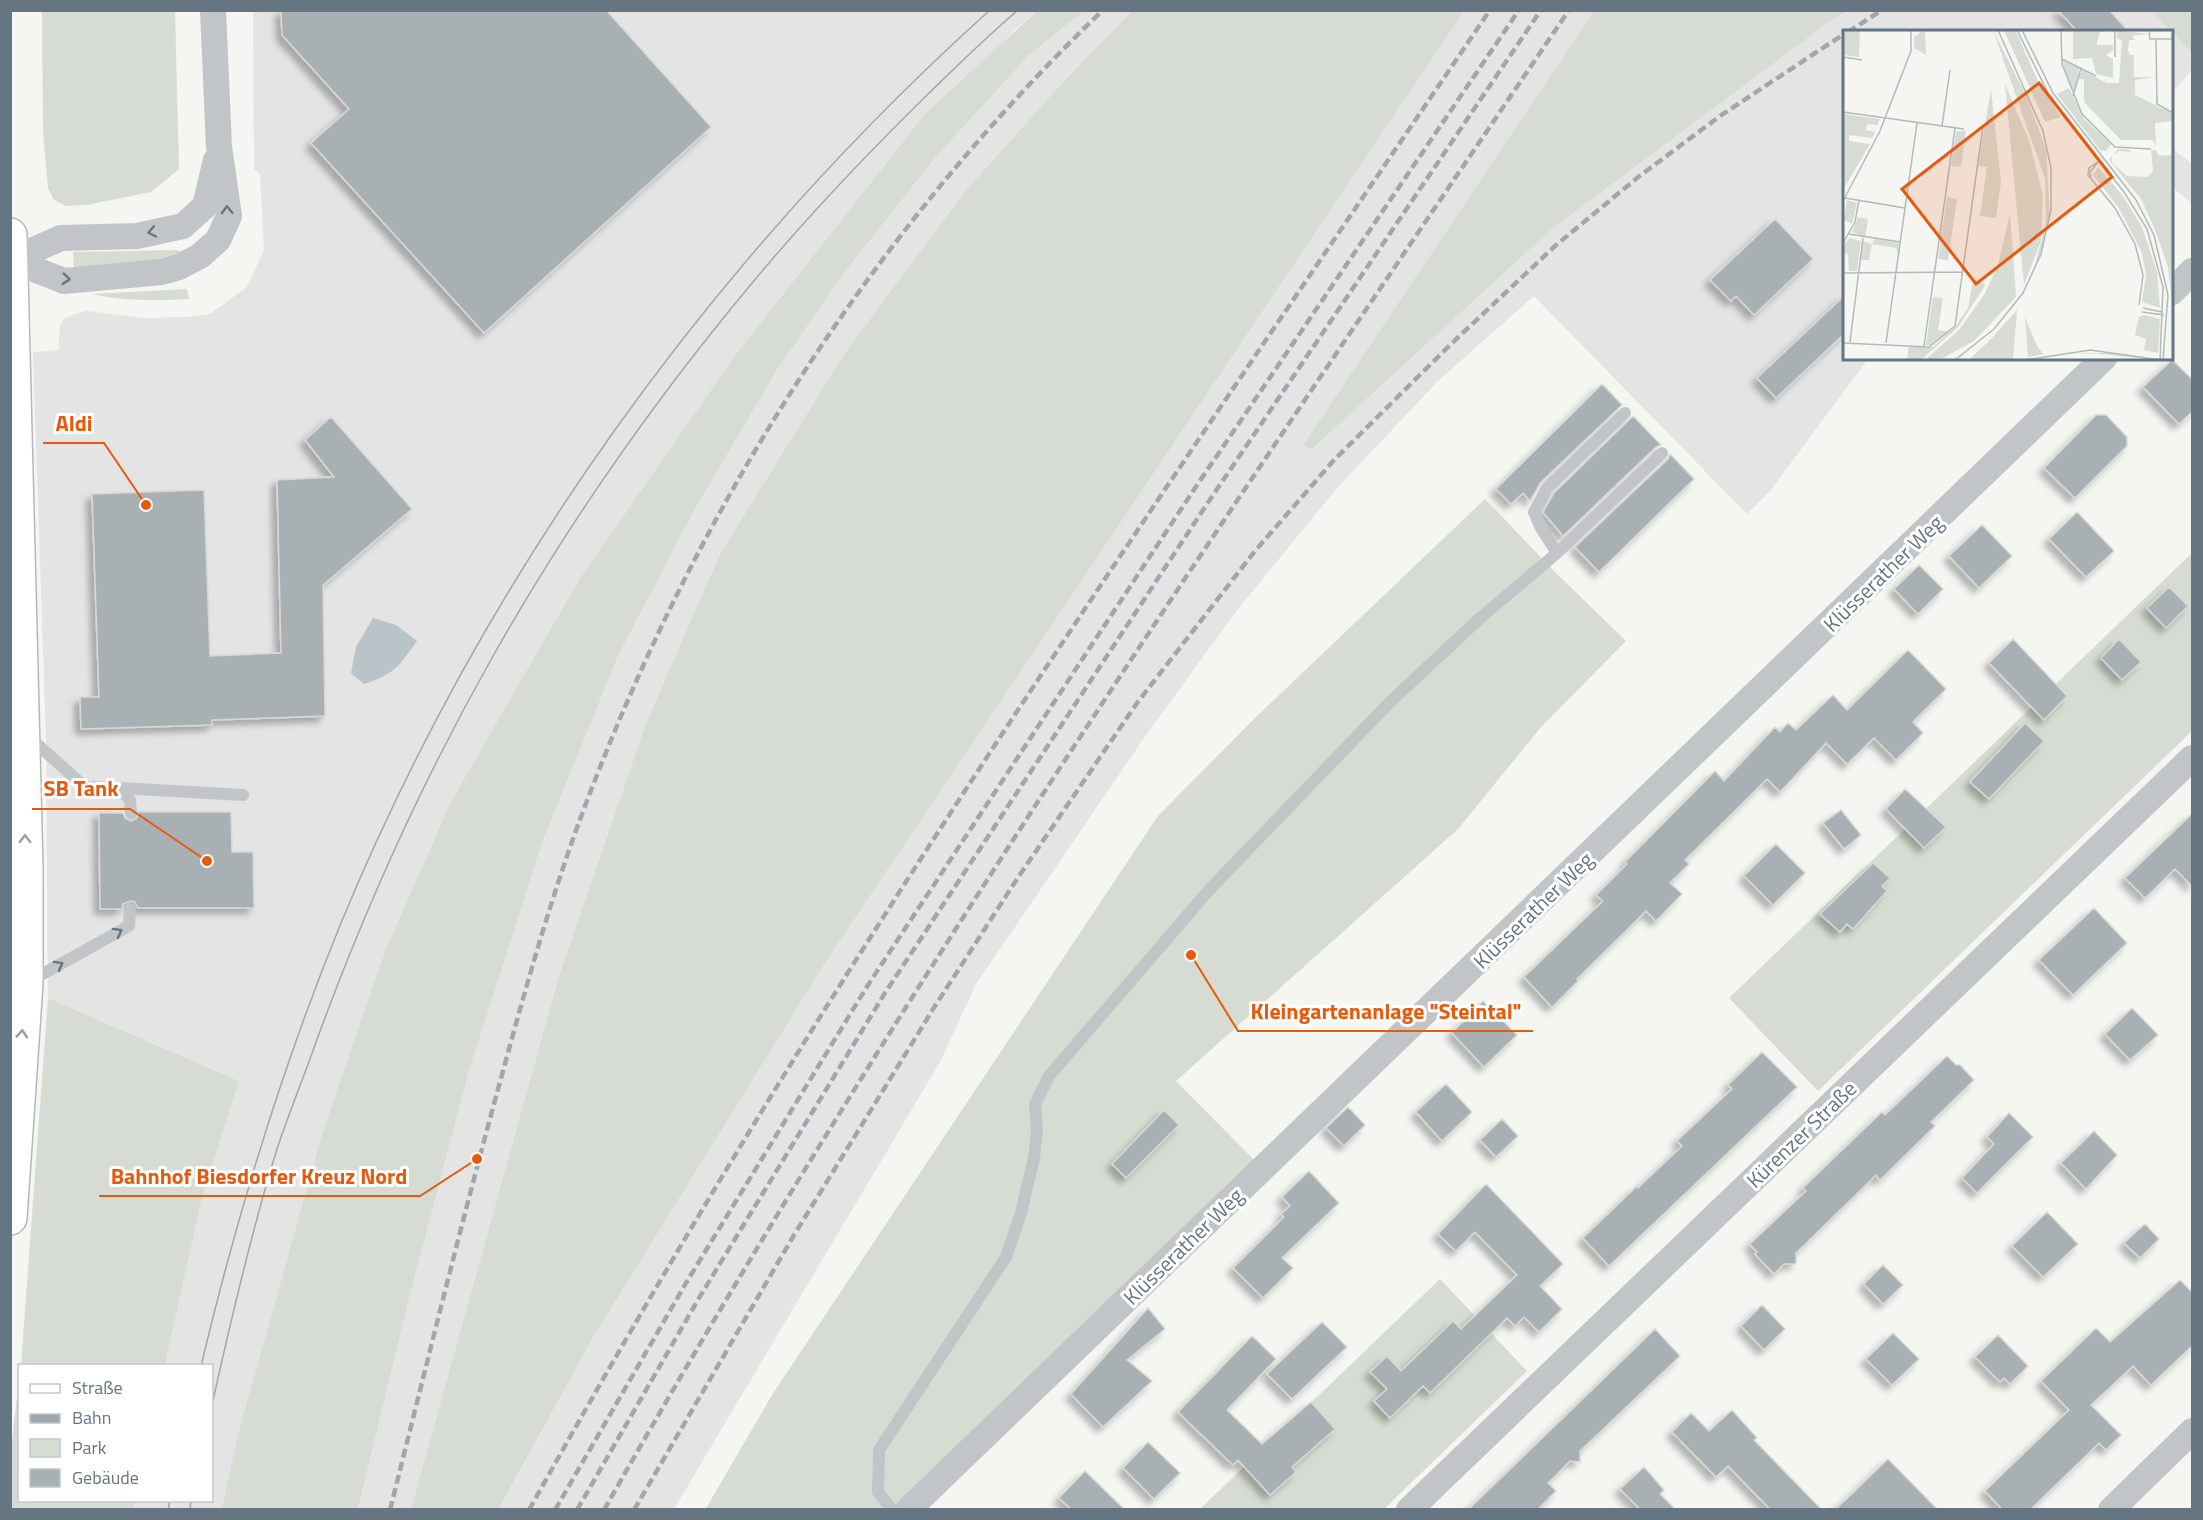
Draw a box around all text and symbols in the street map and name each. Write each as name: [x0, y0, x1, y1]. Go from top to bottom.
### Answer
inset map: [1843, 30, 2173, 360]
one-way arrow: [221, 205, 233, 214]
one-way arrow: [148, 225, 158, 238]
one-way arrow: [61, 272, 71, 285]
callout: Aldi: [43, 403, 104, 443]
text: Aldi: [56, 406, 92, 440]
street label: Klüsserather Weg: [1816, 507, 1951, 639]
callout: SB Tank: [32, 769, 130, 809]
text: SB Tank: [44, 771, 119, 805]
one-way arrow: [19, 834, 31, 843]
street label: Klüsserather Weg: [1466, 844, 1601, 976]
one-way arrow: [112, 927, 122, 939]
one-way arrow: [53, 960, 63, 972]
callout: Kleingartenanlage "Steintal": [1238, 991, 1533, 1031]
text: Kleingartenanlage "Steintal": [1250, 994, 1522, 1028]
one-way arrow: [16, 1029, 29, 1038]
street label: Kürenzer Straße: [1739, 1073, 1863, 1195]
callout: Bahnhof Biesdorfer Kreuz Nord: [99, 1156, 420, 1196]
text: Bahnhof Biesdorfer Kreuz Nord: [111, 1159, 407, 1193]
street label: Klüsserather Weg: [1116, 1180, 1251, 1312]
legend: [18, 1364, 213, 1502]
text: Straße: [72, 1374, 123, 1401]
text: Bahn: [72, 1404, 111, 1431]
text: Park: [72, 1434, 107, 1461]
text: Gebäude: [72, 1464, 139, 1491]

